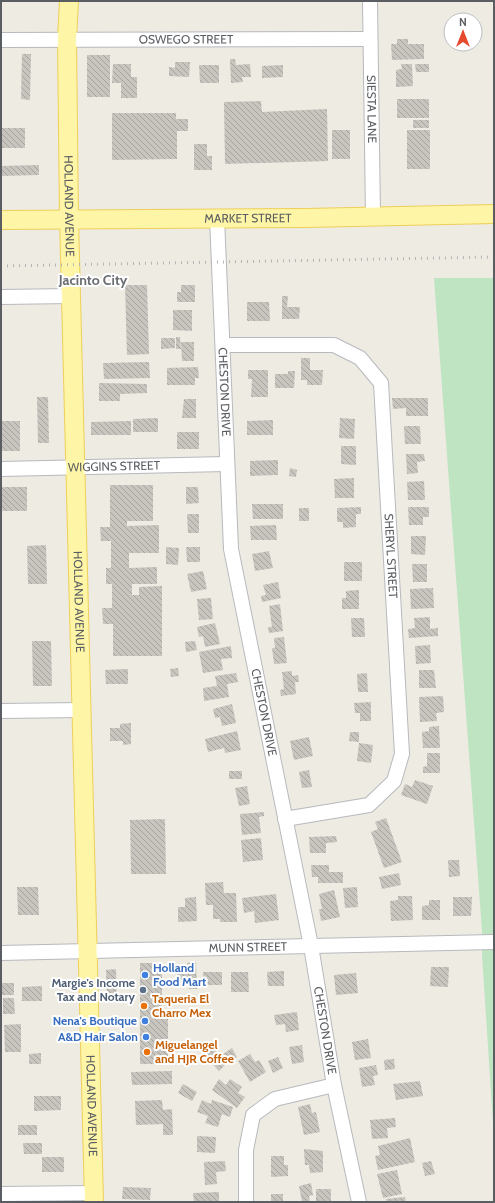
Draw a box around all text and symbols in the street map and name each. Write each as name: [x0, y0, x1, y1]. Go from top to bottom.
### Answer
north arrow: [443, 12, 483, 52]
text: N: [459, 15, 467, 29]
street label: OSWEGO STREET: [139, 31, 234, 47]
street label: SIESTA LANE: [364, 75, 380, 143]
street label: HOLLAND AVENUE: [61, 155, 78, 257]
street label: MARKET STREET: [204, 210, 292, 226]
district label: Jacinto City: [58, 271, 128, 289]
street label: CHESTON DRIVE: [215, 347, 234, 437]
street label: WIGGINS STREET: [68, 457, 161, 475]
street label: SHERYL STREET: [381, 513, 401, 600]
street label: HOLLAND AVENUE: [70, 551, 88, 653]
street label: CHESTON DRIVE: [248, 667, 281, 758]
street label: MUNN STREET: [209, 939, 288, 955]
place label: Holland Food Mart: [153, 960, 206, 989]
marker: Holland Food Mart: [140, 970, 150, 980]
place label: Margie's Income Tax and Notary: [51, 975, 136, 1004]
marker: Margie's Income Tax and Notary: [138, 985, 148, 995]
street label: CHESTON DRIVE: [311, 985, 340, 1076]
place label: Taqueria El Charro Mex: [152, 991, 211, 1020]
marker: Taqueria El Charro Mex: [139, 1001, 149, 1011]
place label: Nena's Boutique: [53, 1013, 137, 1028]
marker: Nena's Boutique: [140, 1016, 150, 1026]
place label: A&D Hair Salon: [58, 1029, 138, 1044]
marker: A&D Hair Salon: [141, 1032, 151, 1042]
place label: Miguelangel and HJR Coffee: [155, 1037, 234, 1066]
marker: Miguelangel and HJR Coffee: [142, 1047, 152, 1057]
street label: HOLLAND AVENUE: [83, 1055, 101, 1157]

